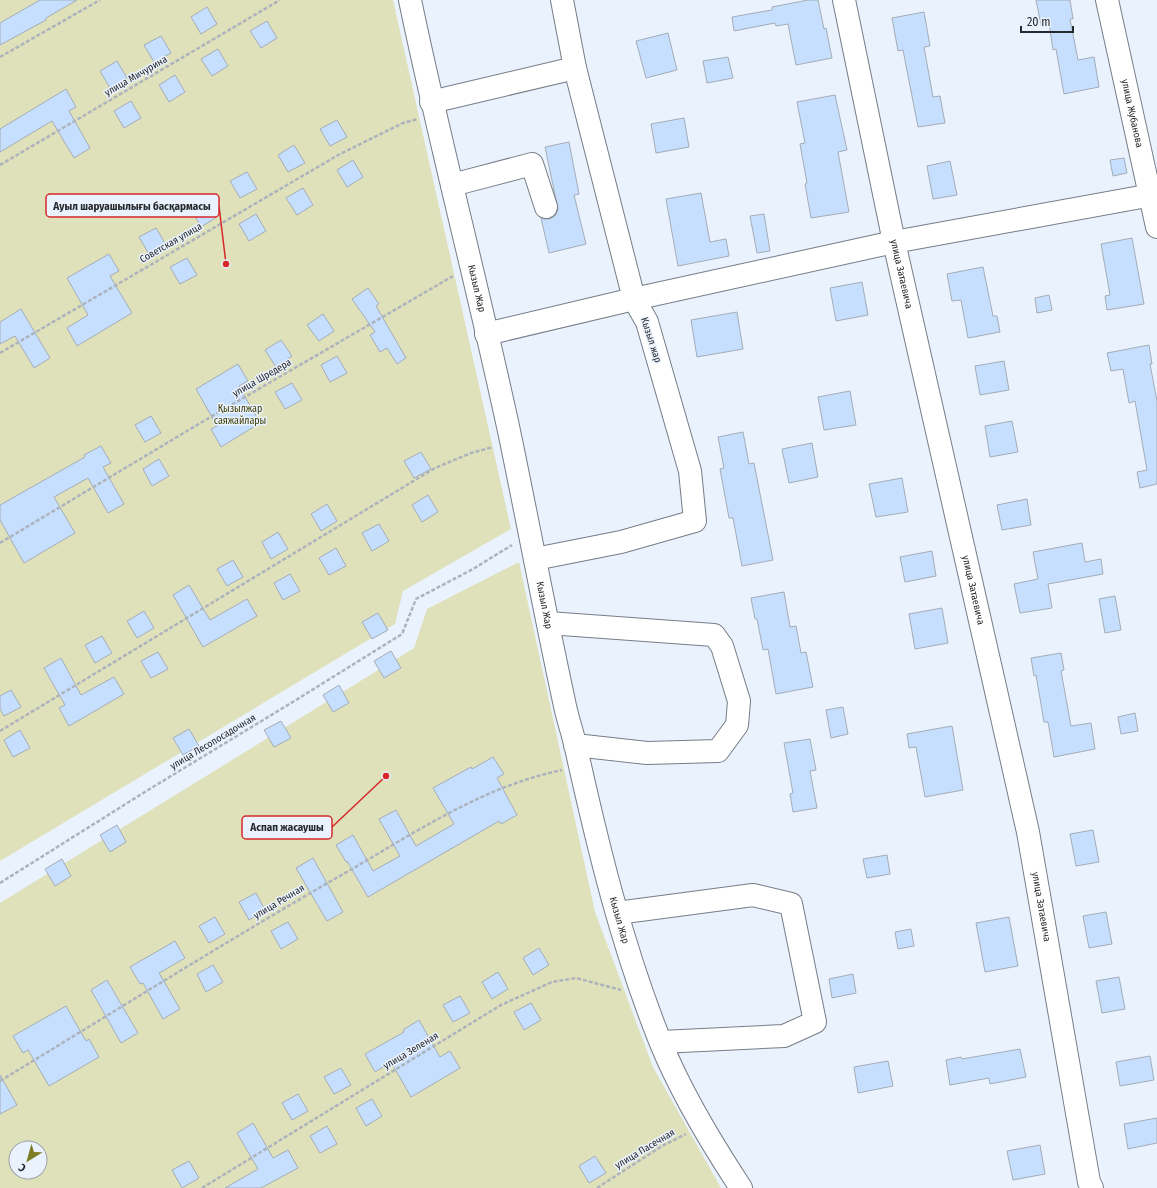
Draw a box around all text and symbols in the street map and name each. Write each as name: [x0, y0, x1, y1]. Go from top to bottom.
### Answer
scale bar: [1021, 8, 1073, 34]
text: 20 m: [1027, 15, 1051, 29]
street label: улица Мичурина: [103, 53, 169, 99]
street label: улица Жубанова: [1119, 78, 1145, 149]
callout: Ауыл шаруашылығы басқармасы: [46, 194, 219, 217]
text: Ауыл шаруашылығы басқармасы: [52, 200, 211, 213]
street label: Советская улица: [138, 220, 204, 266]
street label: улица Затаевича: [888, 238, 915, 310]
street label: Кызыл Жар: [465, 264, 488, 313]
street label: Кызыл жар: [638, 316, 664, 364]
street label: улица Шредера: [230, 356, 294, 400]
park label: Қызылжар саяжайлары: [214, 403, 266, 427]
street label: улица Затаевича: [959, 554, 987, 626]
street label: Кызыл Жар: [533, 580, 555, 630]
street label: улица Лесопосадочная: [168, 712, 258, 772]
callout: Аспап жасаушы: [242, 816, 332, 839]
text: Аспап жасаушы: [249, 821, 324, 834]
street label: улица Затаевича: [1029, 871, 1053, 943]
street label: улица Речная: [251, 882, 307, 922]
street label: Кызыл Жар: [607, 896, 632, 945]
street label: улица Зеленая: [381, 1030, 441, 1072]
street label: улица Пасечная: [613, 1126, 677, 1172]
north arrow: [8, 1140, 48, 1180]
text: С: [16, 1161, 28, 1175]

